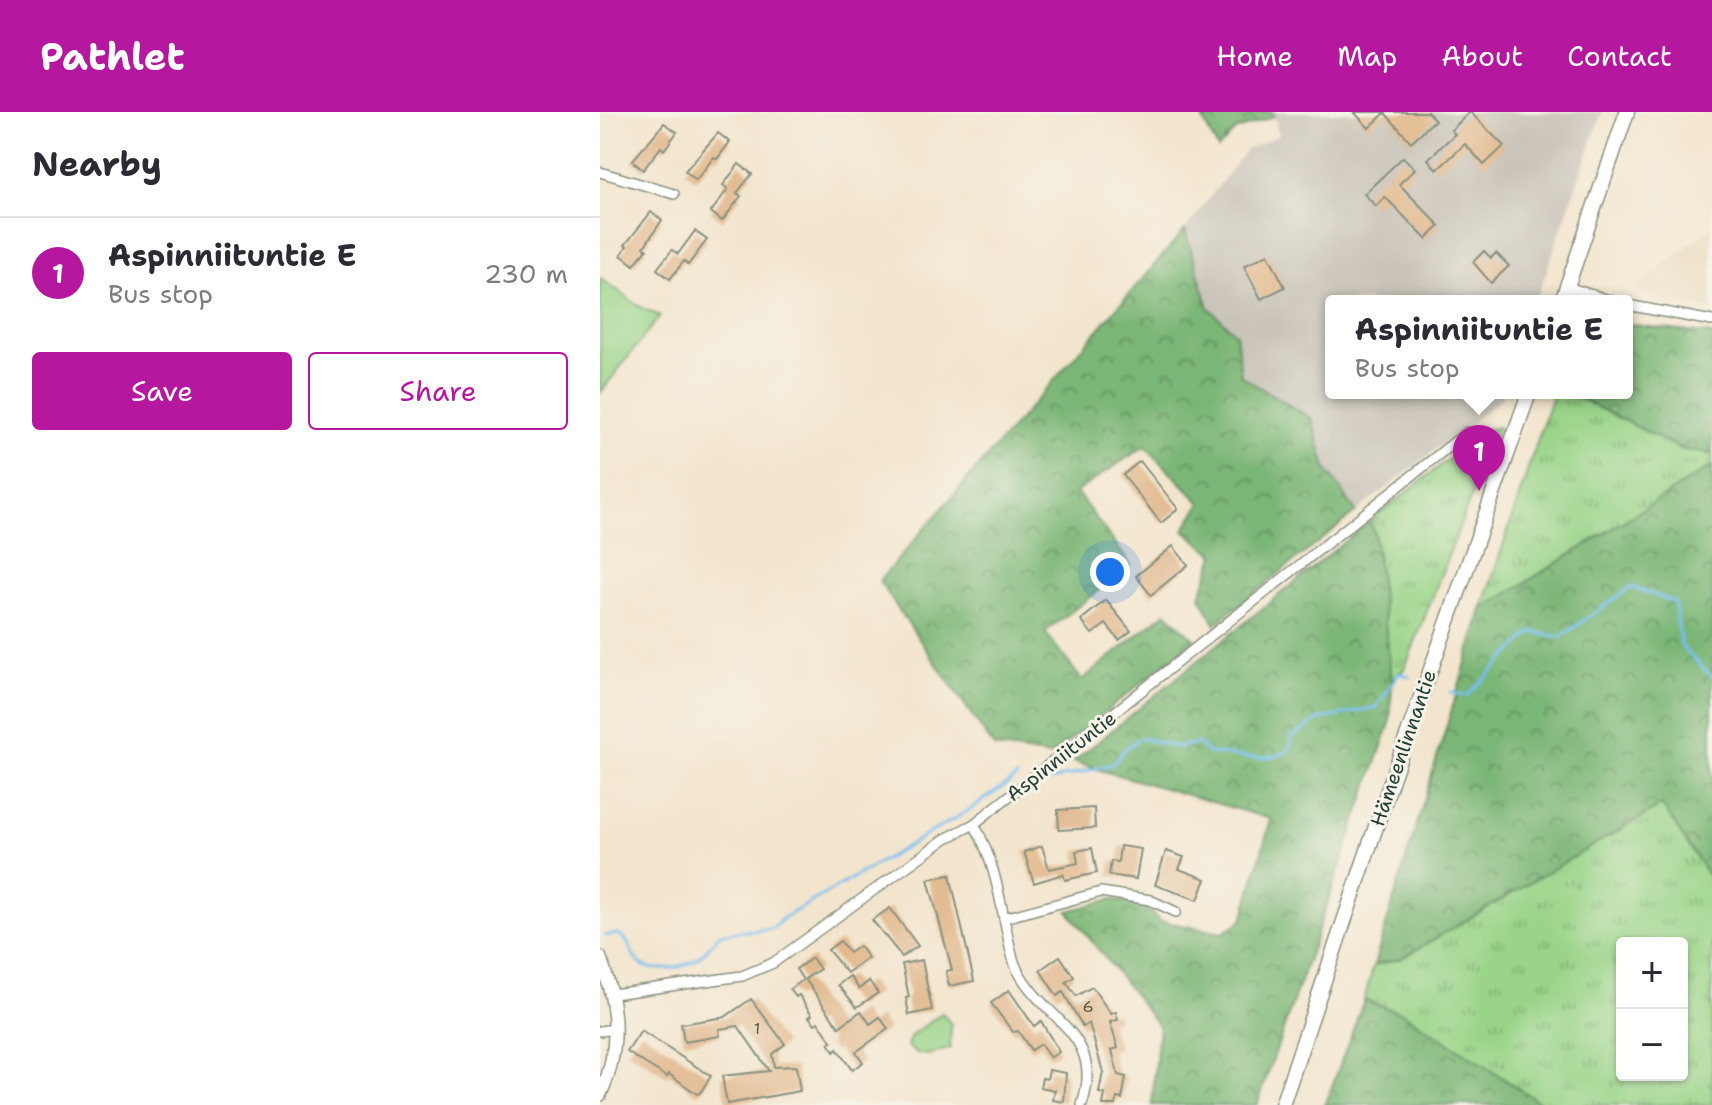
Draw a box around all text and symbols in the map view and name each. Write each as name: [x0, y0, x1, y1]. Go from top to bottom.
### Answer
text: Pathlet: [40, 31, 185, 82]
text: Home: [1216, 37, 1293, 75]
text: Map: [1337, 37, 1397, 75]
text: About: [1441, 37, 1523, 75]
text: Contact: [1567, 37, 1672, 75]
text: Nearby: [32, 141, 162, 187]
text: Aspinniituntie E: [108, 235, 356, 276]
text: 1: [52, 256, 64, 291]
text: 230 m: [484, 256, 568, 291]
text: Bus stop: [108, 276, 213, 311]
popup: [1325, 295, 1633, 399]
text: Aspinniituntie E: [1355, 309, 1603, 350]
text: Bus stop: [1355, 350, 1460, 385]
button: Save: [32, 352, 292, 430]
button: Share: [308, 352, 568, 430]
pin: 1: [1453, 425, 1505, 491]
your location: [1090, 552, 1130, 592]
street label: Hämeenlinnantie: [1364, 666, 1442, 830]
street label: Aspinniituntie: [1001, 705, 1121, 807]
map controls: [1616, 937, 1688, 1081]
button: +: [1616, 937, 1688, 1009]
house number: 6: [1082, 996, 1094, 1017]
button: −: [1616, 1009, 1688, 1081]
house number: 1: [754, 1018, 760, 1039]

